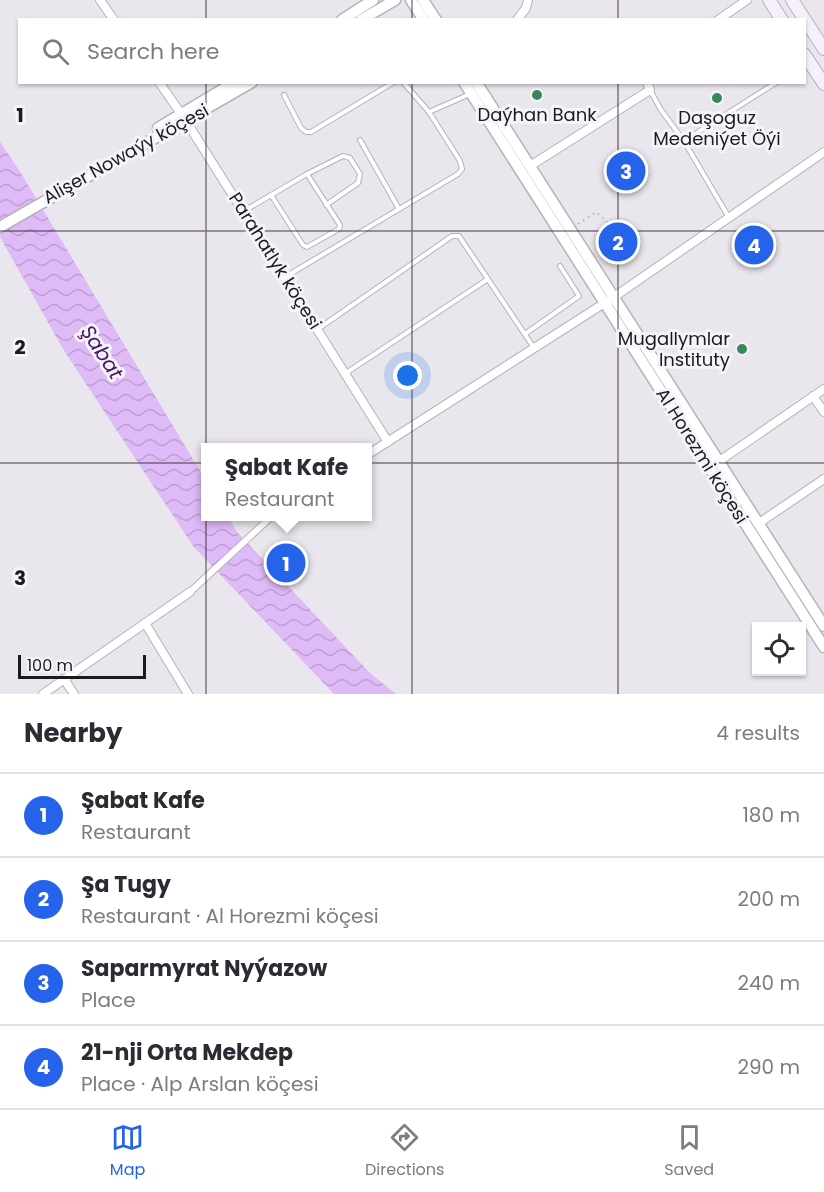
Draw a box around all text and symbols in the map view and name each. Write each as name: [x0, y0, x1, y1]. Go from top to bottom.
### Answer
search box: [18, 18, 806, 84]
icon: search: [39, 35, 72, 68]
text: Search here: [87, 36, 220, 67]
marker: Daýhan Bank: [530, 88, 544, 102]
marker: Daşoguz Medeniýet Öýi: [710, 91, 724, 105]
street label: Alişer Nowaýy köçesi: [38, 98, 213, 210]
text: 1: [16, 101, 24, 129]
place label: Daýhan Bank: [477, 102, 597, 127]
place label: Daşoguz Medeniýet Öýi: [653, 105, 781, 151]
pin: 3: [606, 148, 646, 194]
street label: Parahatlyk köçesi: [223, 188, 328, 334]
pin: 2: [598, 220, 638, 264]
pin: 4: [734, 222, 774, 268]
water label: Şabat: [74, 319, 130, 385]
place label: Mugallymlar Instituty: [618, 326, 730, 372]
text: 2: [14, 333, 26, 361]
marker: Mugallymlar Instituty: [735, 342, 749, 356]
your location: [393, 361, 422, 390]
street label: Al Horezmi köçesi: [651, 383, 754, 528]
popup: [201, 443, 372, 521]
text: Şabat Kafe: [225, 452, 348, 483]
text: Restaurant: [225, 485, 334, 513]
pin: 1: [266, 540, 306, 586]
text: 3: [14, 564, 26, 592]
map controls: [752, 622, 806, 676]
button: locate: [752, 622, 806, 676]
scale bar: [18, 652, 146, 680]
text: 100 m: [27, 654, 73, 677]
text: Nearby: [24, 715, 122, 751]
text: 4 results: [716, 719, 800, 747]
text: Şabat Kafe: [81, 785, 205, 816]
text: 1: [40, 801, 47, 829]
text: 180 m: [742, 801, 800, 829]
text: Restaurant: [81, 818, 191, 846]
text: Şa Tugy: [81, 869, 171, 900]
text: 2: [38, 885, 49, 913]
text: 200 m: [737, 885, 800, 913]
text: Restaurant · Al Horezmi köçesi: [81, 902, 379, 930]
text: Saparmyrat Nyýazow: [81, 953, 327, 984]
text: 3: [37, 969, 50, 997]
text: 240 m: [737, 969, 800, 997]
text: Place: [81, 986, 136, 1014]
text: 21-nji Orta Mekdep: [81, 1037, 293, 1068]
text: 4: [37, 1053, 50, 1081]
text: 290 m: [737, 1053, 800, 1081]
text: Place · Alp Arslan köçesi: [81, 1070, 319, 1098]
tab: Map: [110, 1121, 145, 1182]
tab: Directions: [365, 1121, 444, 1182]
tab: Saved: [664, 1121, 714, 1182]

